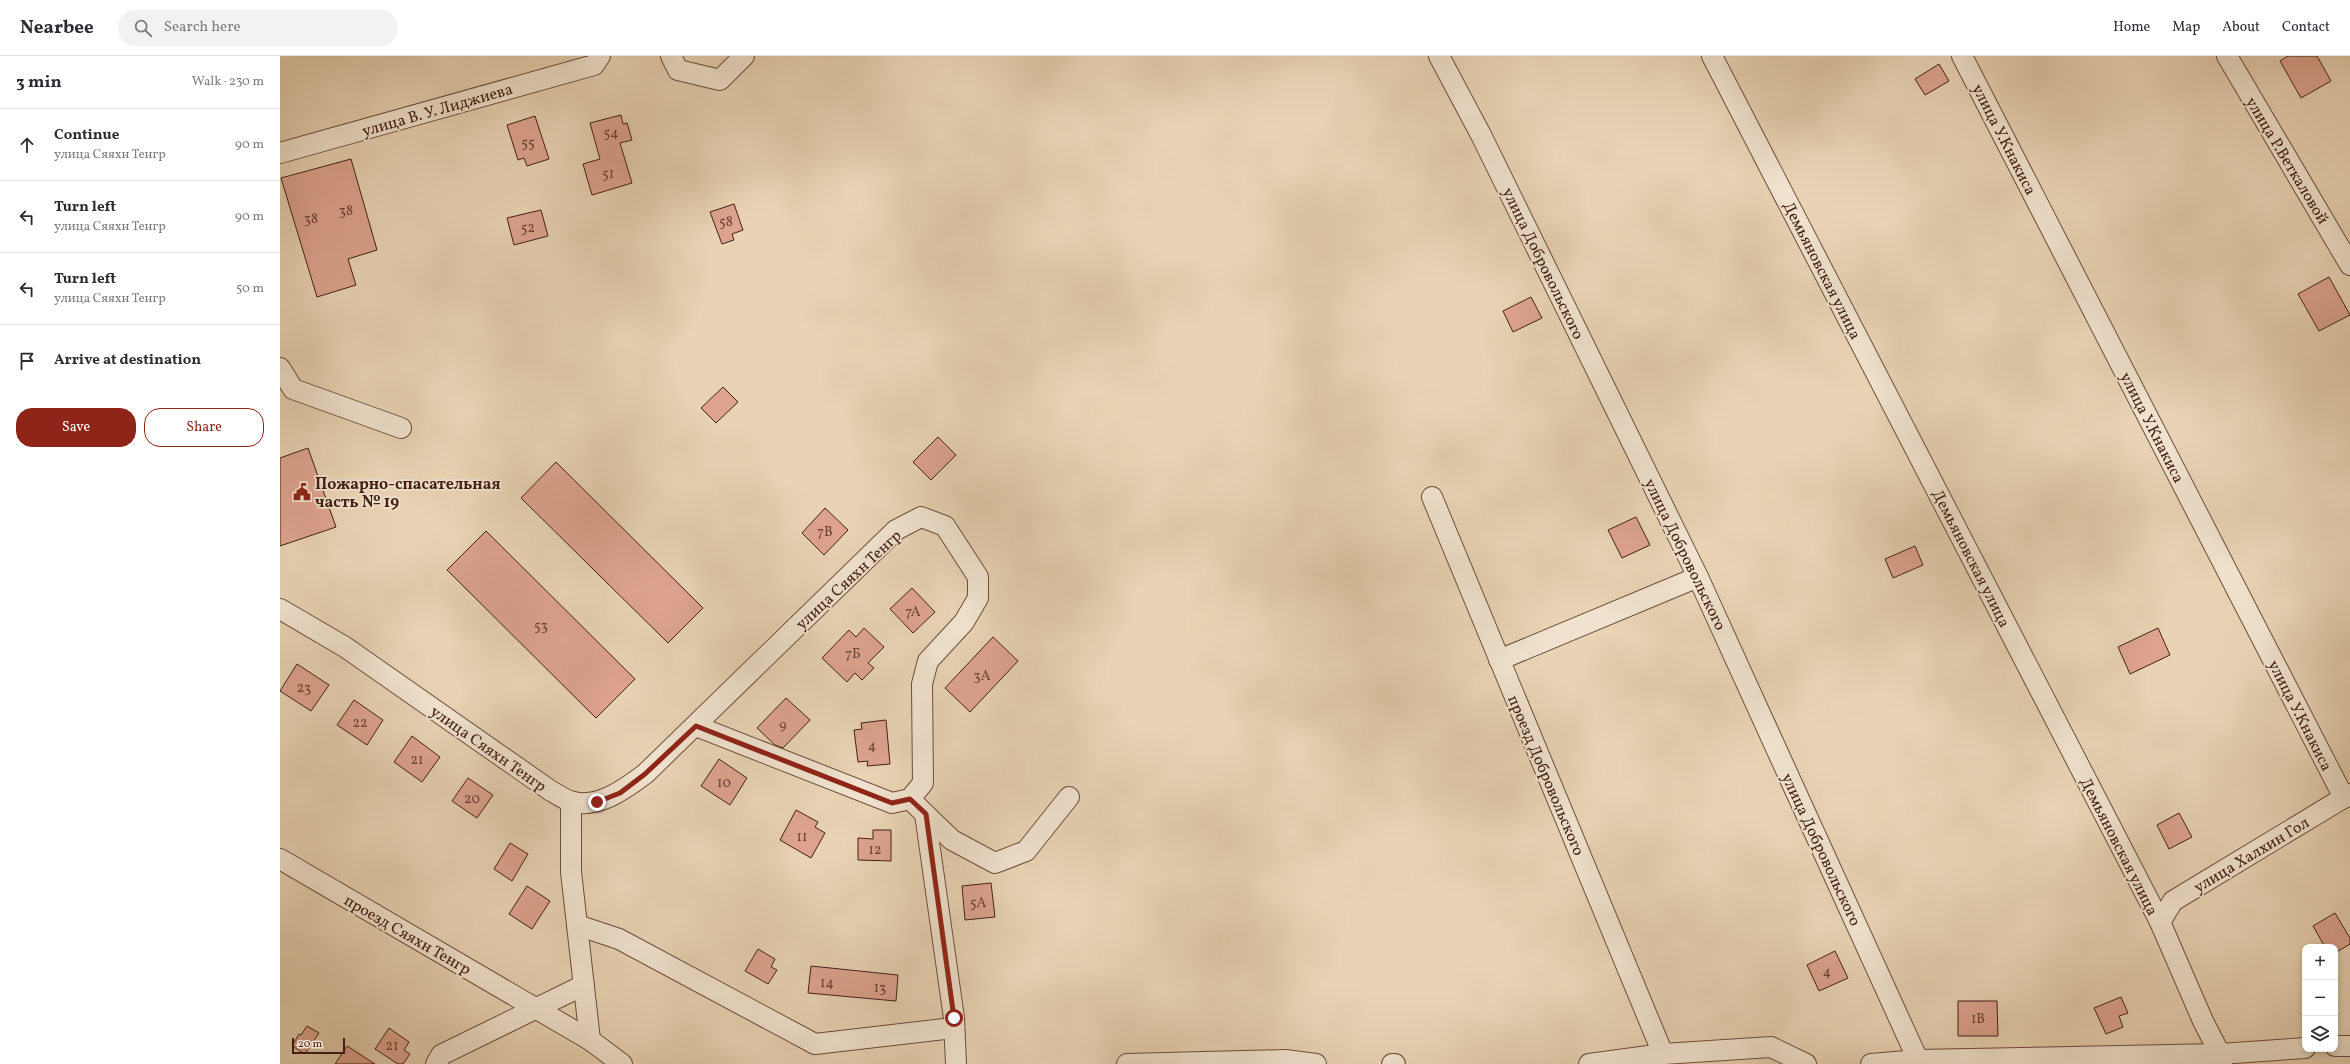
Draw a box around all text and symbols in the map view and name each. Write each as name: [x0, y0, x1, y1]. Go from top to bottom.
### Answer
search box: [118, 10, 398, 46]
text: Nearbee: [20, 15, 94, 41]
icon: search: [132, 17, 154, 39]
text: Search here: [164, 17, 241, 38]
text: Home: [2113, 18, 2150, 37]
text: Map: [2172, 18, 2200, 37]
text: About: [2222, 18, 2260, 37]
text: Contact: [2282, 18, 2330, 37]
text: 3 min: [16, 71, 62, 94]
text: Walk · 230 m: [192, 73, 264, 91]
street label: улица В. У. Лиджиева: [360, 79, 516, 143]
street label: улица У.Кнакиса: [1966, 81, 2041, 199]
street label: улица Р.Веткаловой: [2240, 93, 2333, 229]
house number: 54: [603, 124, 619, 143]
text: Continue: [54, 125, 119, 146]
icon: ahead: [16, 134, 38, 156]
house number: 55: [521, 134, 535, 153]
text: 90 m: [235, 136, 264, 154]
text: улица Сяяхн Тенгр: [54, 146, 166, 164]
house number: 51: [602, 165, 614, 184]
street label: улица Добровольского: [1496, 184, 1589, 343]
text: Turn left: [54, 197, 116, 218]
street label: Демьяновская улица: [1777, 198, 1866, 344]
house number: 38: [339, 202, 353, 221]
icon: left: [16, 206, 38, 228]
text: 90 m: [235, 208, 264, 226]
house number: 38: [304, 210, 318, 229]
house number: 58: [719, 213, 733, 232]
text: улица Сяяхн Тенгр: [54, 218, 166, 236]
house number: 52: [521, 219, 535, 238]
text: Turn left: [54, 269, 116, 290]
icon: left: [16, 278, 38, 300]
text: 50 m: [236, 280, 264, 298]
text: улица Сяяхн Тенгр: [54, 290, 166, 308]
icon: arrive: [16, 350, 38, 372]
text: Arrive at destination: [54, 350, 201, 371]
street label: улица У.Кнакиса: [2114, 369, 2189, 487]
button: Save: [16, 408, 136, 447]
button: Share: [144, 408, 264, 447]
place label: Пожарно-спасательная часть № 19: [315, 474, 501, 514]
street label: улица Добровольского: [1638, 475, 1731, 634]
public building icon: Пожарно-спасательная часть № 19: [292, 482, 312, 502]
street label: Демьяновская улица: [1926, 486, 2015, 632]
house number: 7В: [817, 523, 833, 542]
street label: улица Сяяхн Тенгр: [792, 526, 907, 635]
house number: 7А: [905, 603, 921, 622]
house number: 53: [534, 617, 548, 636]
house number: 7Б: [845, 645, 861, 664]
street label: улица У.Кнакиса: [2262, 657, 2337, 775]
house number: 3А: [973, 667, 991, 686]
house number: 23: [297, 679, 311, 698]
street label: проезд Добровольского: [1501, 692, 1589, 859]
street label: улица Сяяхн Тенгр: [425, 701, 550, 798]
house number: 22: [352, 714, 368, 733]
house number: 9: [779, 716, 787, 735]
house number: 4: [868, 737, 876, 756]
house number: 21: [411, 751, 423, 770]
street label: улица Добровольского: [1775, 770, 1865, 930]
house number: 10: [717, 774, 731, 793]
street label: Демьяновская улица: [2074, 774, 2163, 920]
house number: 20: [464, 790, 480, 809]
route end: [588, 793, 606, 811]
street label: улица Халхин Гол: [2190, 812, 2314, 899]
house number: 11: [797, 828, 807, 847]
house number: 12: [869, 841, 881, 860]
street label: проезд Сяяхн Тенгр: [339, 890, 475, 981]
house number: 5А: [970, 894, 986, 913]
map controls: [2302, 944, 2338, 1052]
button: +: [2302, 944, 2338, 980]
house number: 4: [1823, 963, 1831, 982]
house number: 14: [820, 974, 834, 993]
house number: 13: [874, 979, 886, 998]
button: −: [2302, 980, 2338, 1016]
route start: [945, 1009, 963, 1027]
house number: 1В: [1971, 1010, 1985, 1029]
button: layers: [2302, 1016, 2338, 1052]
scale bar: [292, 1036, 345, 1055]
text: 20 m: [298, 1037, 322, 1052]
house number: 21: [386, 1037, 398, 1056]

